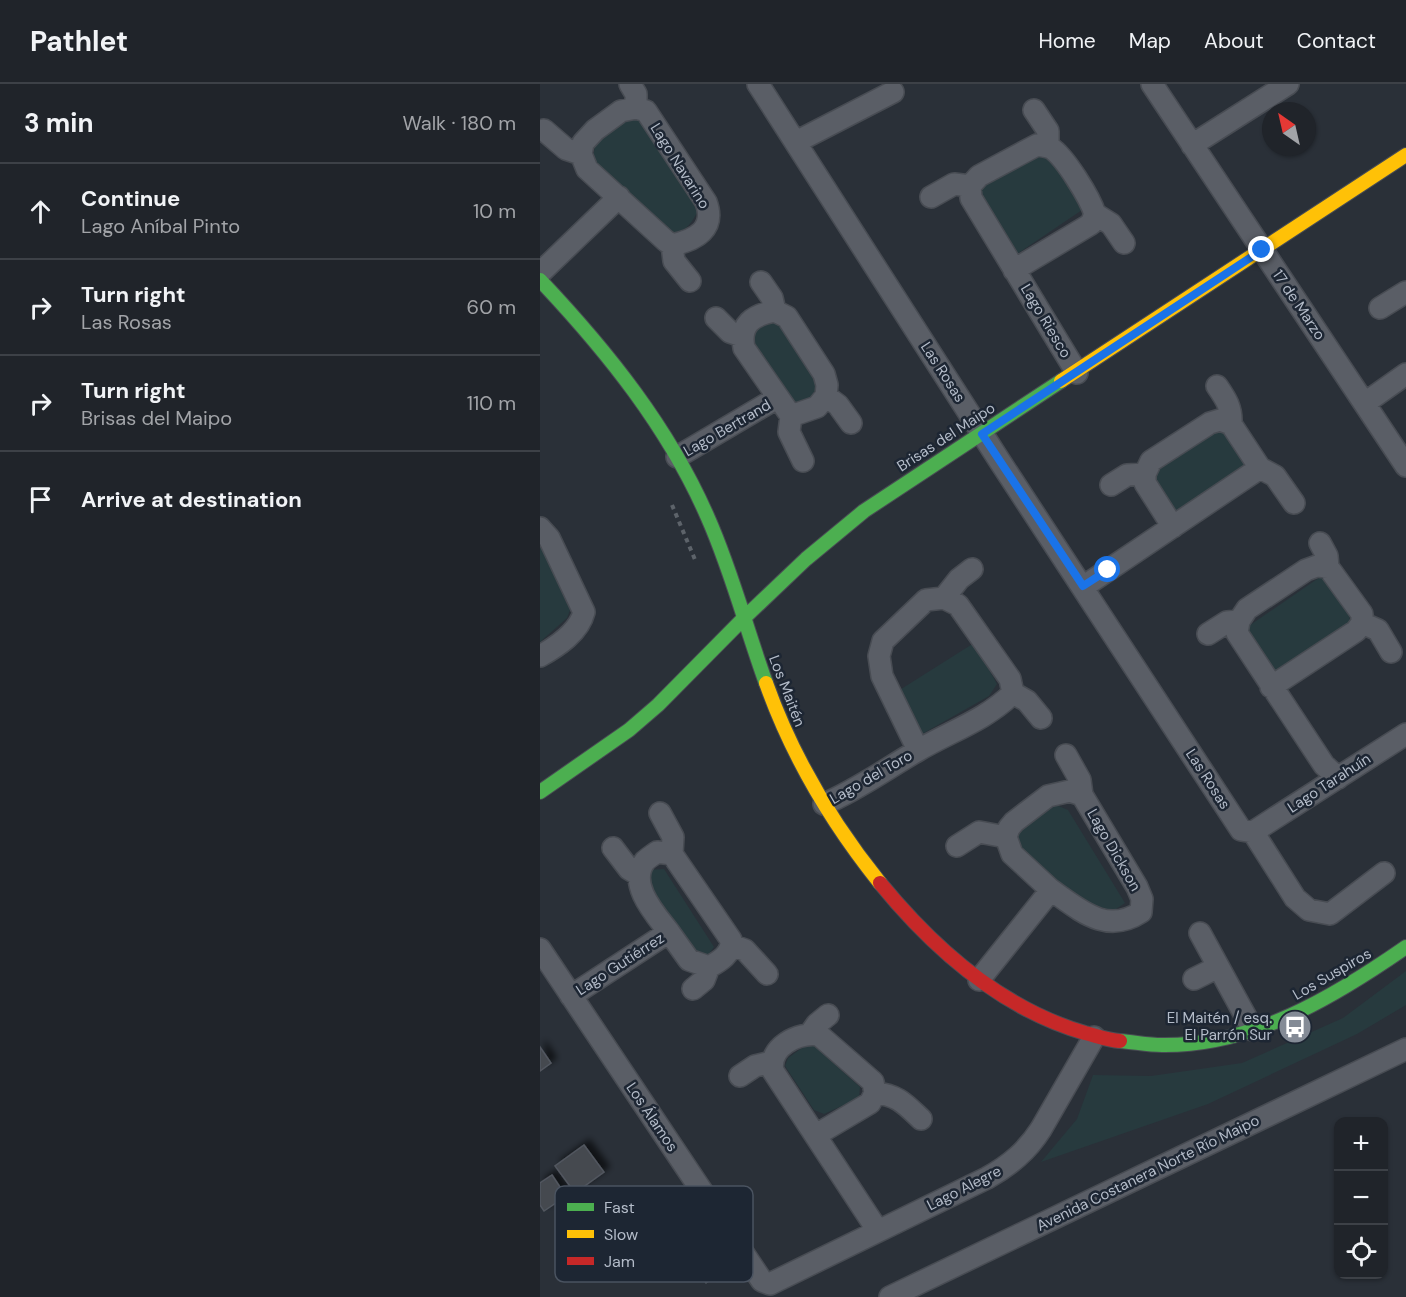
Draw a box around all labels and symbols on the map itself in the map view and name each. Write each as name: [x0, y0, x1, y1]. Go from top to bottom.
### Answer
north arrow: [1262, 102, 1316, 156]
street label: Lago Navarino: [646, 119, 714, 213]
route end: [1248, 236, 1274, 262]
street label: 17 de Marzo: [1268, 266, 1330, 344]
street label: Lago Riesco: [1016, 280, 1076, 362]
street label: Las Rosas: [916, 338, 970, 406]
street label: Lago Bertrand: [680, 395, 774, 461]
street label: Brisas del Maipo: [893, 398, 999, 476]
route start: [1094, 556, 1120, 582]
street label: Los Maitén: [764, 652, 810, 730]
street label: Lago del Toro: [826, 745, 916, 809]
street label: Las Rosas: [1181, 745, 1235, 813]
street label: Lago Tarahuín: [1284, 749, 1374, 817]
street label: Lago Dickson: [1082, 805, 1146, 895]
street label: Lago Gutiérrez: [572, 928, 668, 1000]
street label: Los Suspiros: [1289, 943, 1375, 1005]
place label: El Maitén / esq. El Parrón Sur: [1167, 1008, 1272, 1045]
bus stop icon: El Maitén / esq. El Parrón Sur: [1277, 1009, 1313, 1045]
street label: Los Álamos: [622, 1079, 682, 1155]
street label: Avenida Costanera Norte Río Maipo: [1033, 1110, 1263, 1236]
street label: Lago Alegre: [923, 1161, 1005, 1215]
legend: [555, 1186, 753, 1282]
text: Fast: [604, 1197, 635, 1218]
text: Slow: [604, 1224, 638, 1245]
text: Jam: [604, 1251, 635, 1272]

